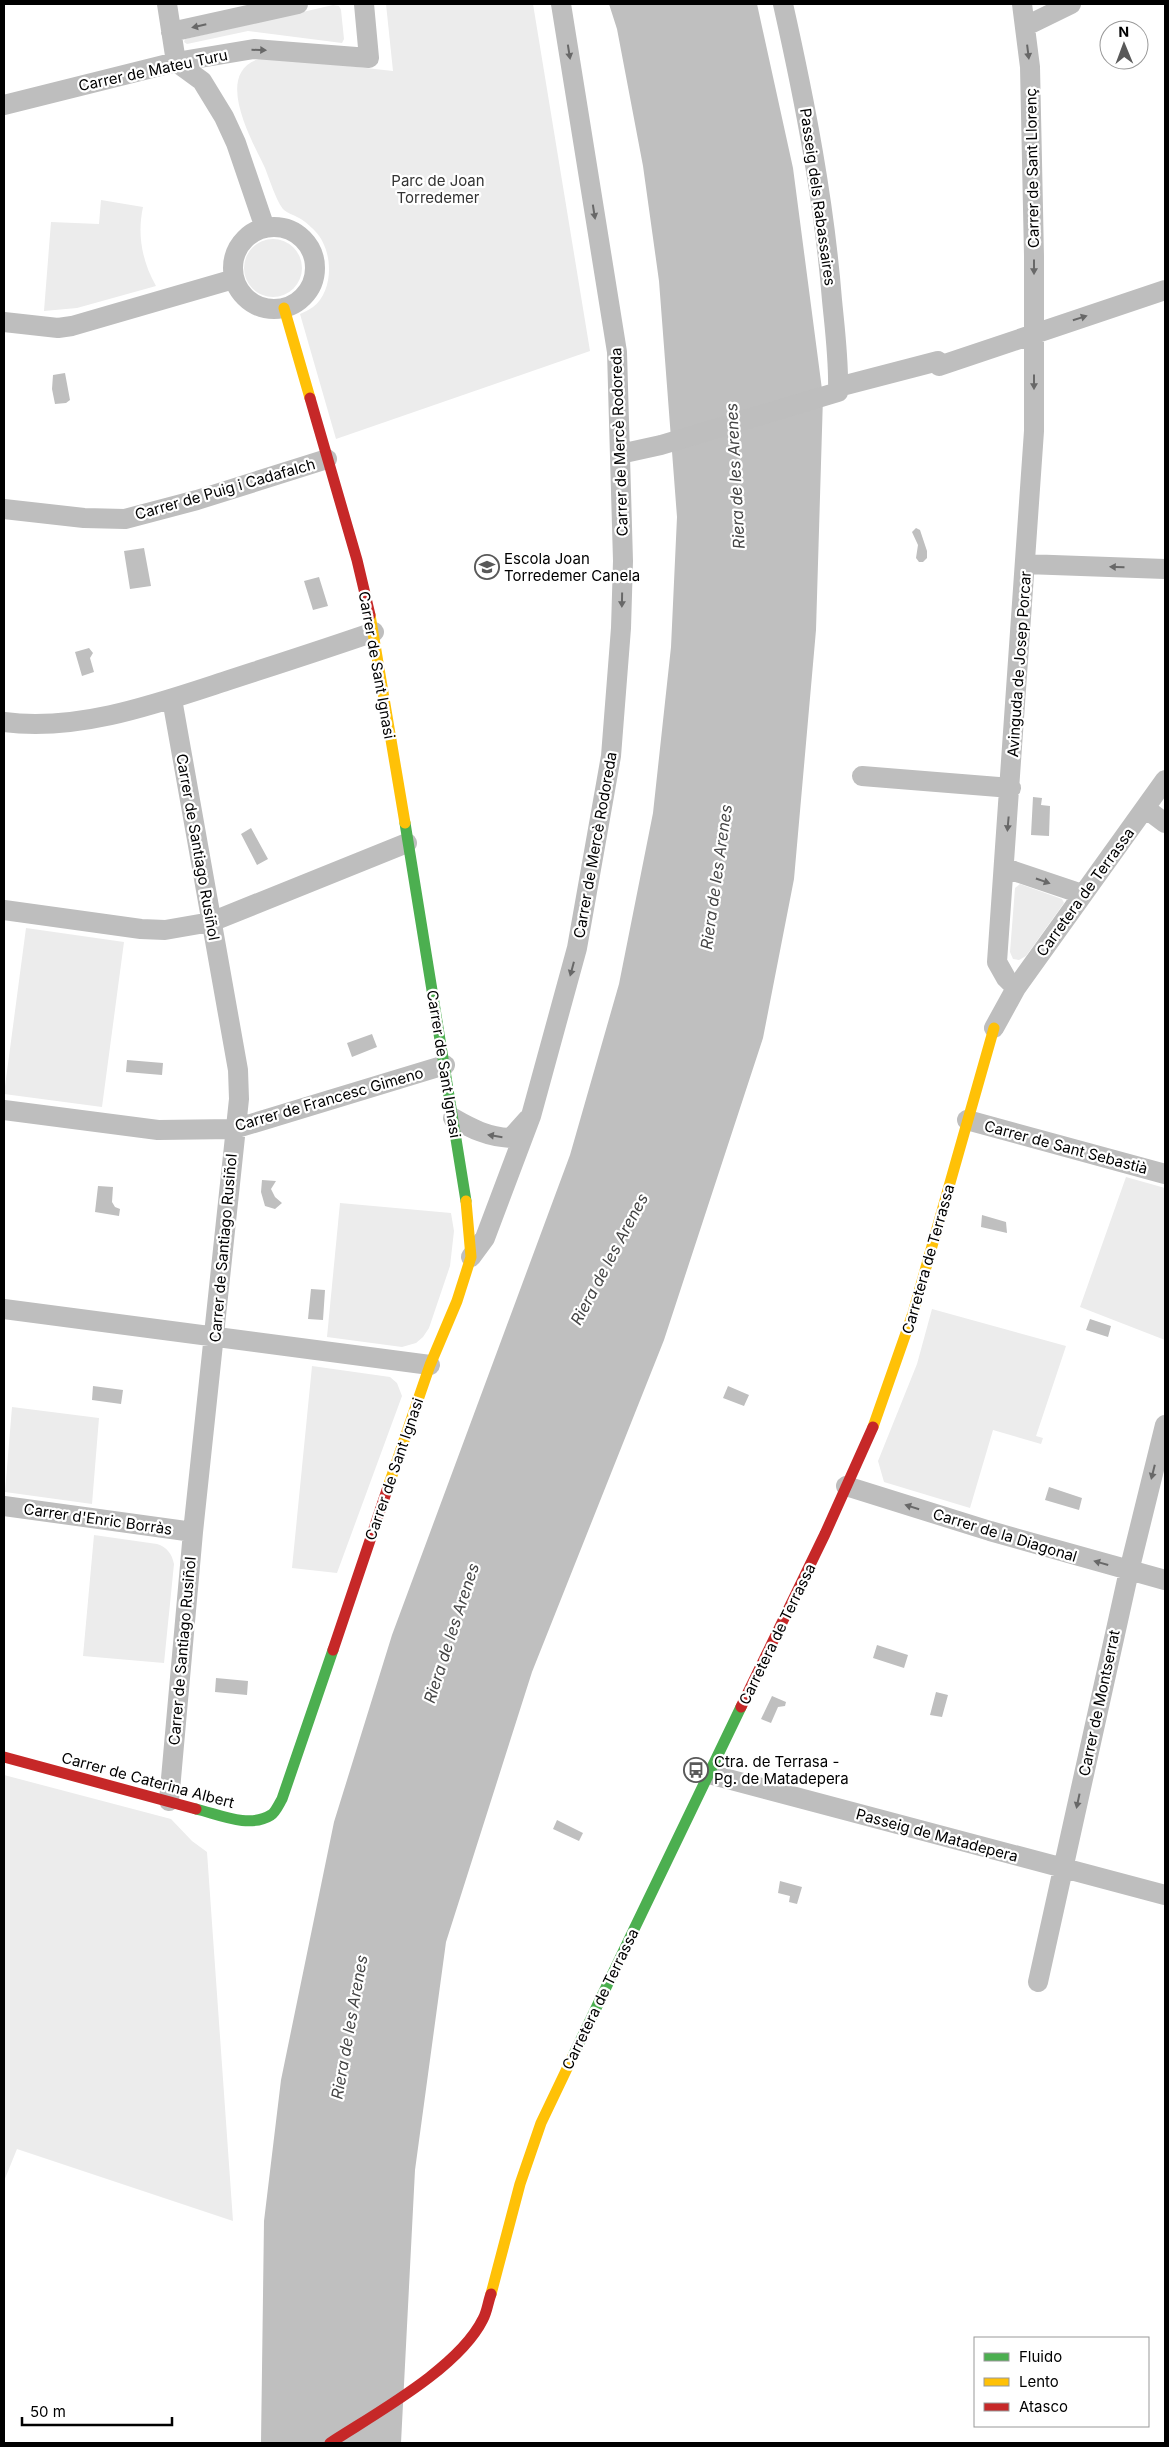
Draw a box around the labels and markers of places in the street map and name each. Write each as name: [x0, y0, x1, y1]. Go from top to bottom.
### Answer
place label: Escola Joan Torredemer Canela: [504, 549, 640, 585]
school or university icon: Escola Joan Torredemer Canela: [474, 554, 500, 580]
place label: Ctra. de Terrasa - Pg. de Matadepera: [714, 1752, 849, 1788]
bus stop icon: Ctra. de Terrasa - Pg. de Matadepera: [683, 1757, 709, 1783]

